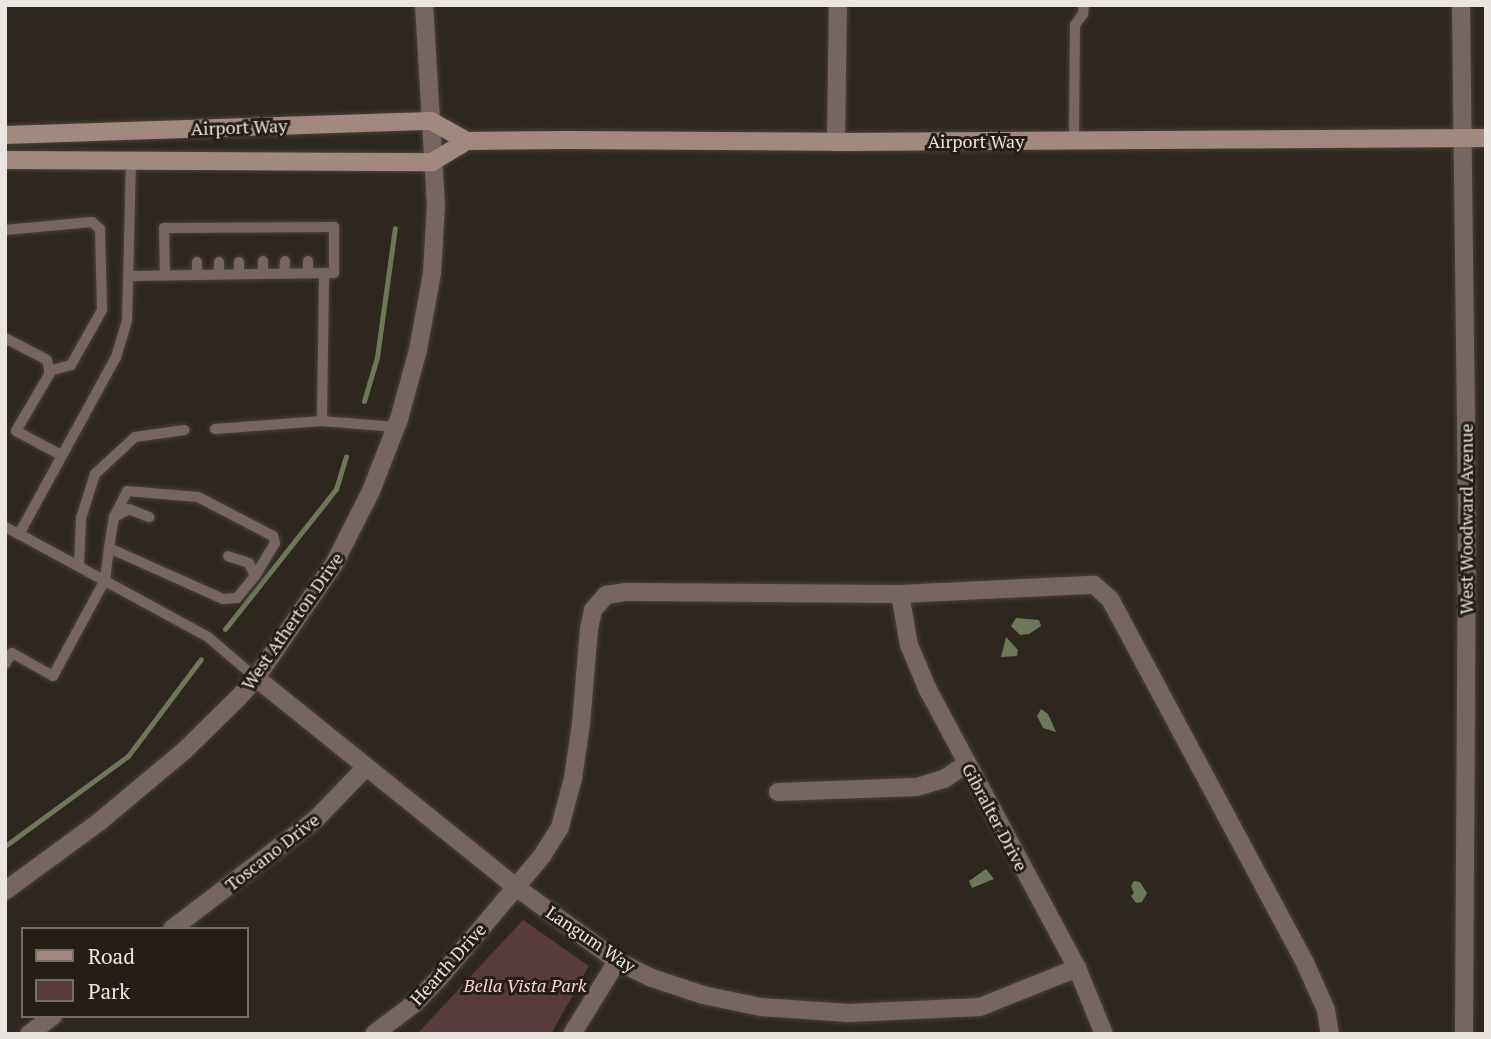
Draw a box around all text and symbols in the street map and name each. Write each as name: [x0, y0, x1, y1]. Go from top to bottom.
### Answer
street label: Airport Way: [190, 115, 288, 139]
street label: Airport Way: [928, 130, 1024, 152]
street label: West Woodward Avenue: [1455, 423, 1477, 615]
street label: West Atherton Drive: [236, 548, 348, 694]
street label: Gibralter Drive: [958, 759, 1032, 875]
street label: Toscano Drive: [221, 809, 323, 895]
street label: Langum Way: [542, 901, 640, 977]
street label: Hearth Drive: [406, 919, 490, 1009]
legend: [21, 927, 248, 1018]
text: Road: [88, 942, 135, 970]
park label: Bella Vista Park: [463, 974, 587, 996]
text: Park: [88, 977, 130, 1005]

